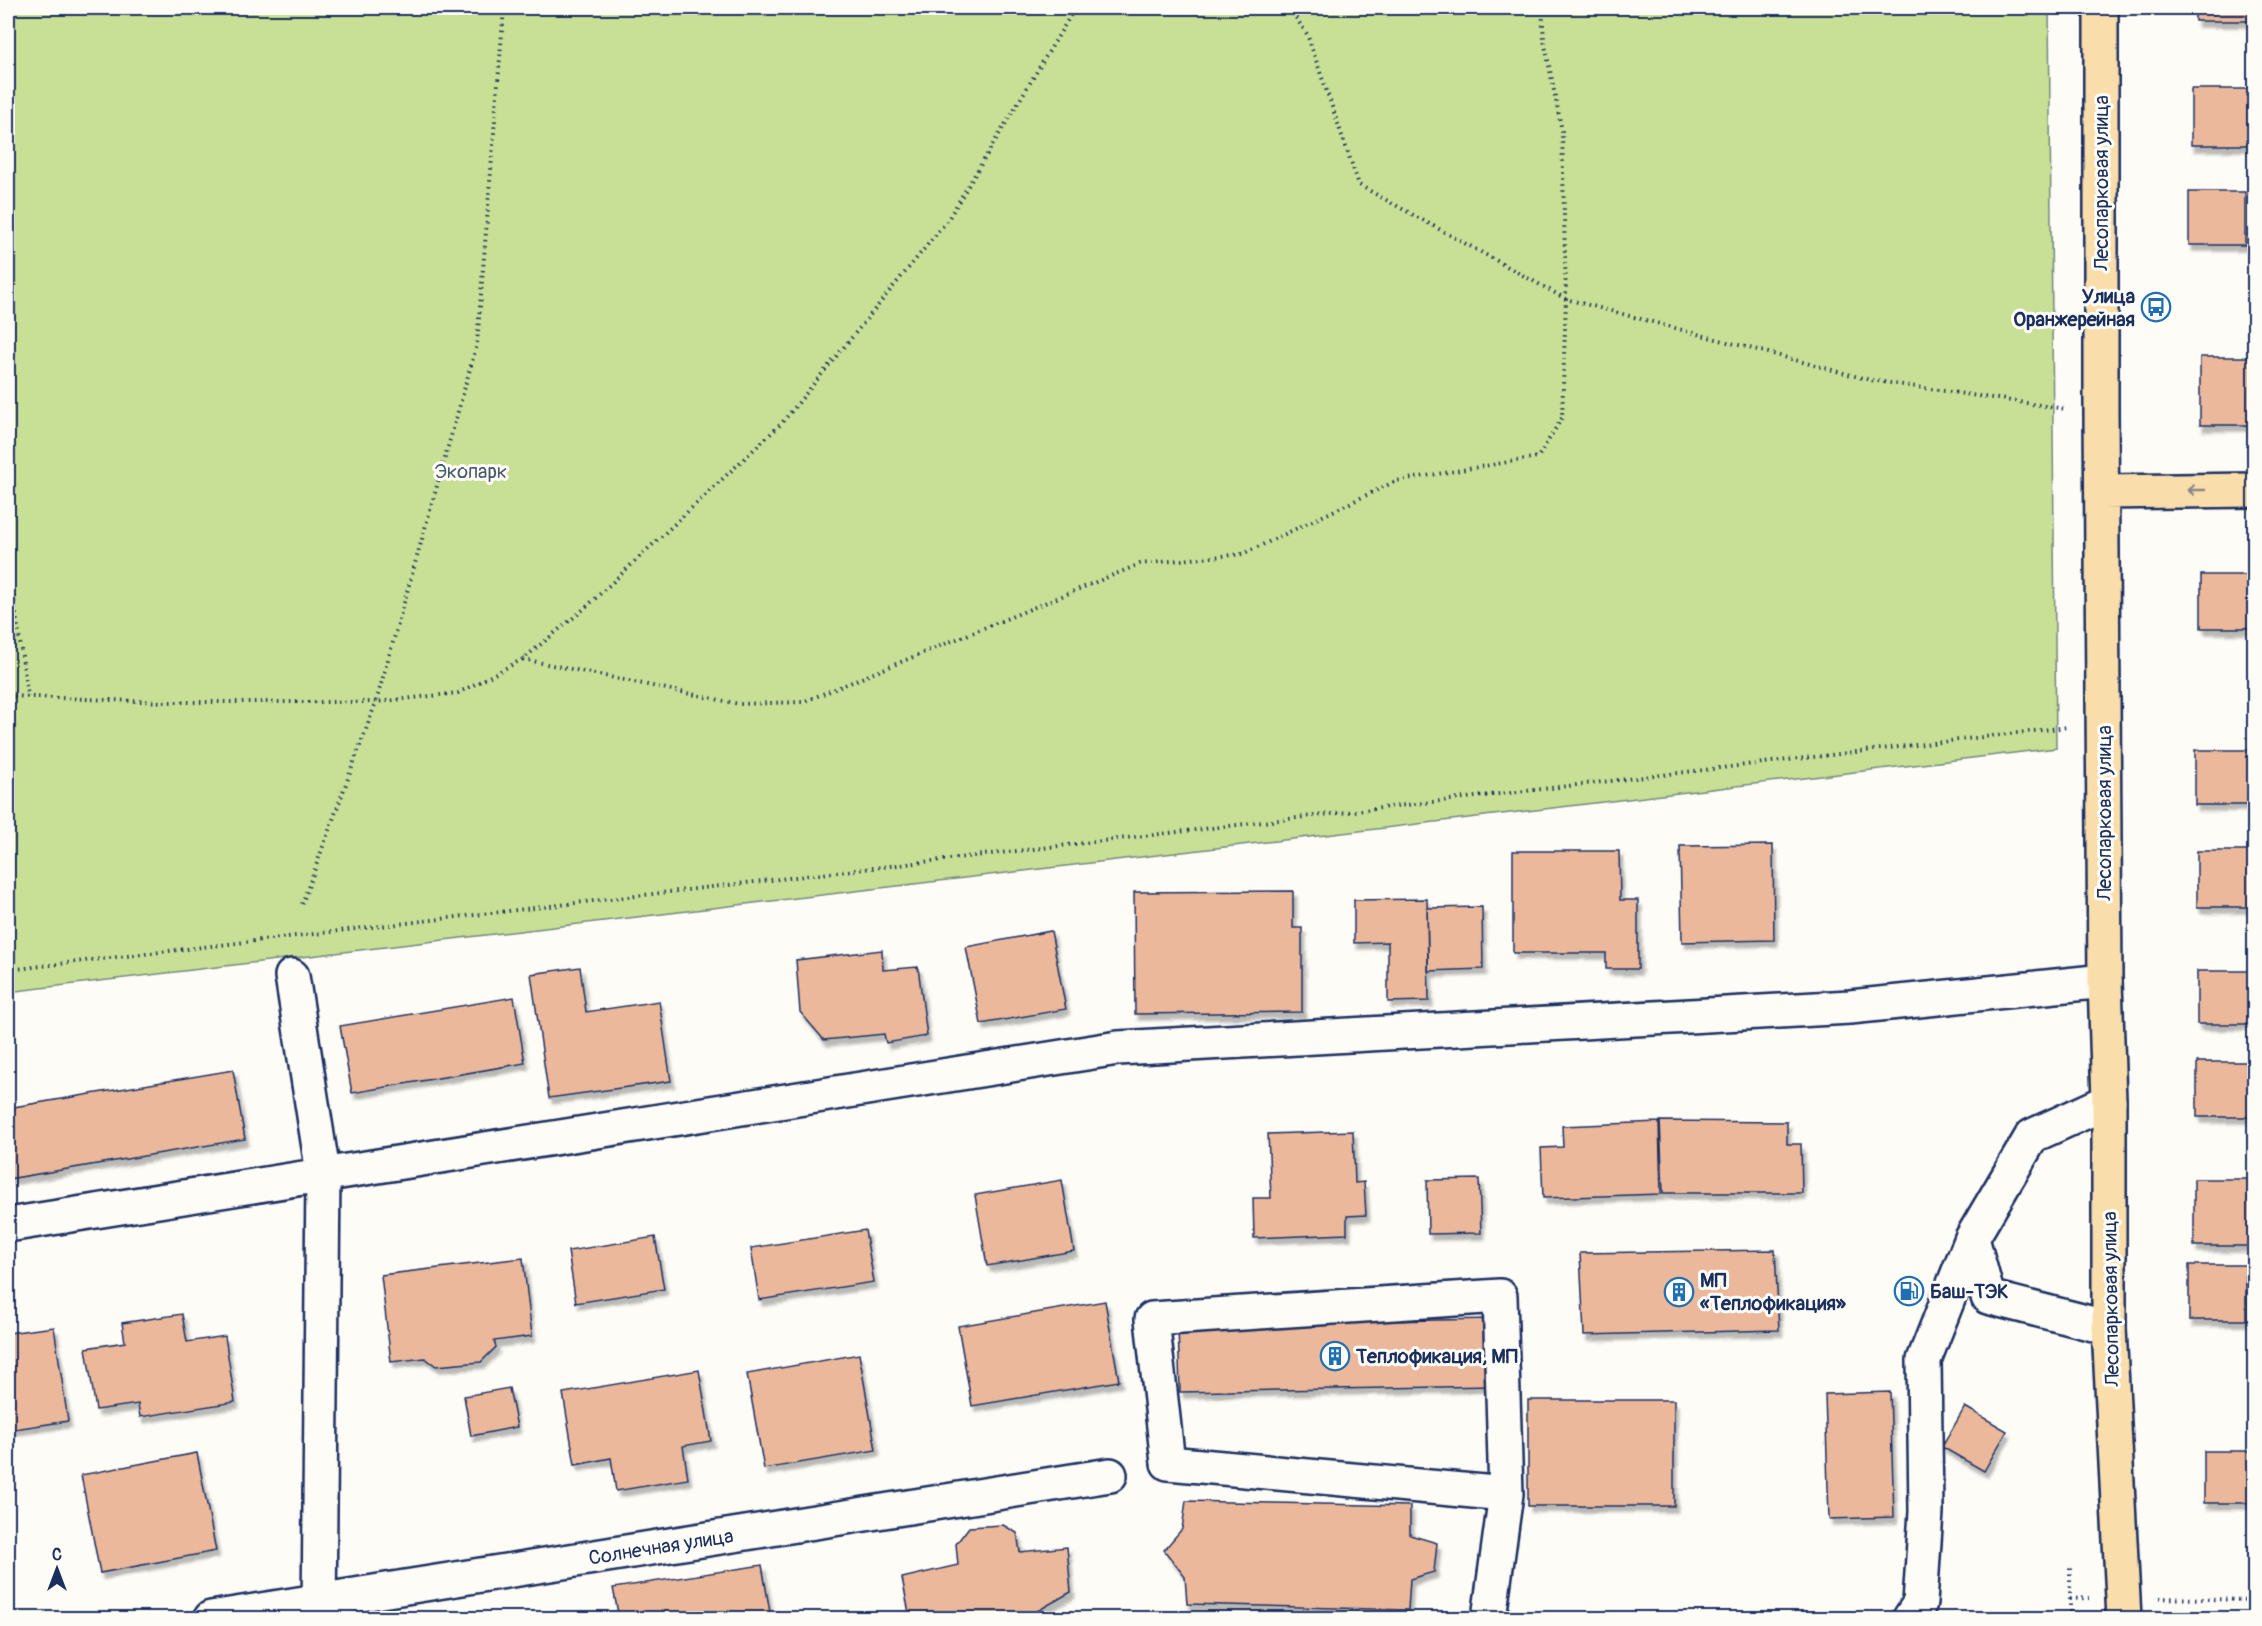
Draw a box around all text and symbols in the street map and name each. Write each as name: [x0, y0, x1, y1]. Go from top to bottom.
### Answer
street label: Лесопарковая улица: [2089, 95, 2114, 272]
place label: Улица Оранжерейная: [2013, 284, 2135, 332]
bus stop icon: Улица Оранжерейная: [2140, 291, 2172, 323]
park label: Экопарк: [435, 459, 507, 484]
one-way arrow: [2187, 484, 2206, 496]
street label: Лесопарковая улица: [2092, 725, 2117, 902]
street label: Лесопарковая улица: [2097, 1211, 2125, 1388]
place label: МП «Теплофикация»: [1700, 1268, 1847, 1316]
fuel station icon: Баш-ТЭК: [1893, 1275, 1925, 1307]
building icon: МП «Теплофикация»: [1663, 1276, 1695, 1308]
place label: Баш-ТЭК: [1930, 1279, 2009, 1304]
building icon: Теплофикация, МП: [1319, 1340, 1351, 1372]
place label: Теплофикация, МП: [1355, 1344, 1518, 1369]
street label: Солнечная улица: [587, 1523, 735, 1571]
north arrow: [27, 1539, 87, 1599]
text: С: [52, 1545, 62, 1565]

